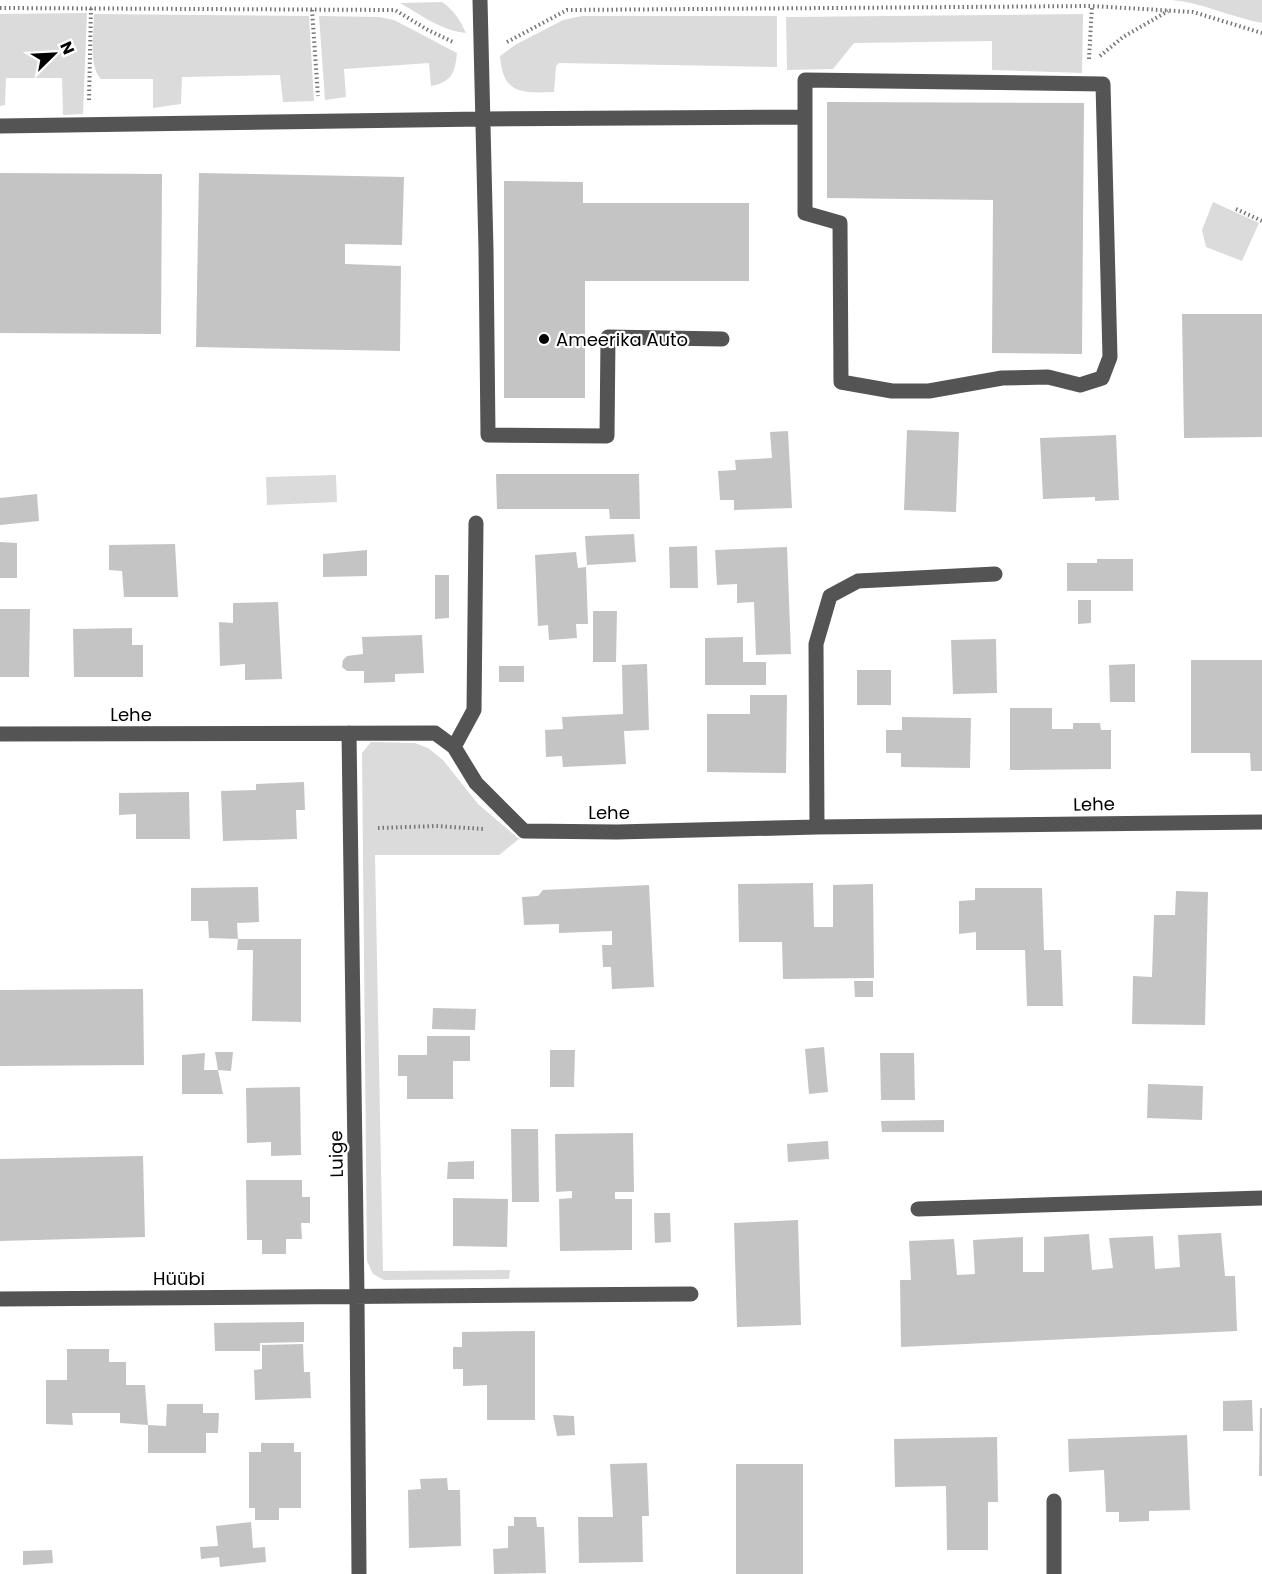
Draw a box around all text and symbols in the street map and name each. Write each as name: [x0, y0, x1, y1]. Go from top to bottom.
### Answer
north arrow: [24, 24, 84, 84]
text: N: [54, 38, 80, 58]
place label: Ameerika Auto: [556, 327, 688, 352]
marker: Ameerika Auto: [537, 332, 551, 346]
street label: Lehe: [110, 702, 152, 727]
street label: Lehe: [1073, 791, 1115, 817]
street label: Lehe: [588, 800, 630, 825]
street label: Luige: [323, 1130, 349, 1178]
street label: Hüübi: [153, 1266, 205, 1291]

